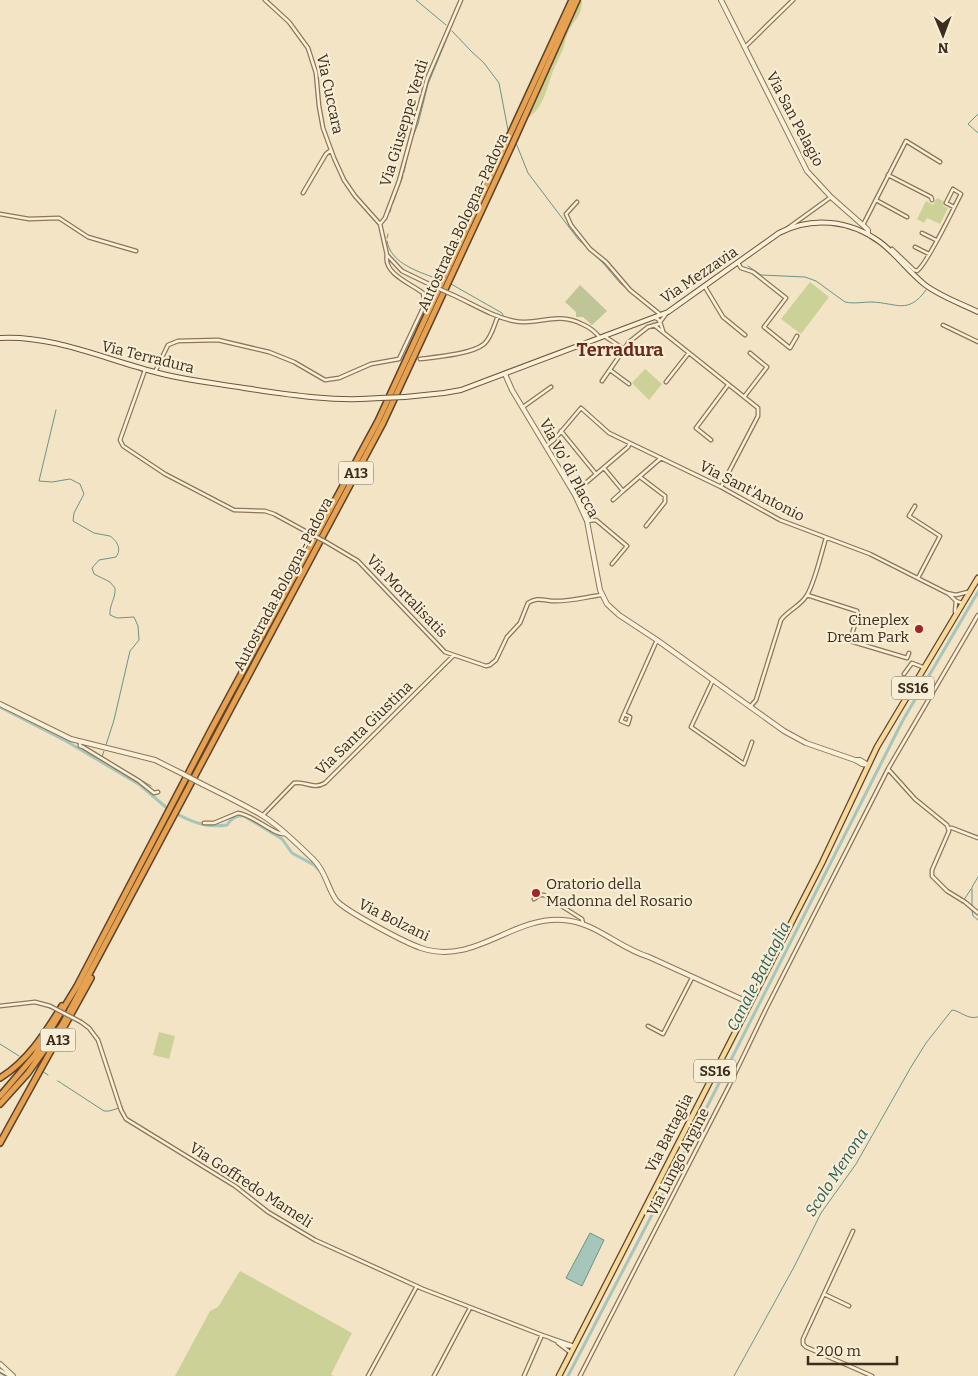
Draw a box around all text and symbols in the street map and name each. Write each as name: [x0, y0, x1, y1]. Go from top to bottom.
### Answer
north arrow: [918, 10, 968, 60]
text: N: [937, 39, 949, 56]
street label: Via Cuccara: [313, 52, 347, 136]
street label: Via Giuseppe Verdi: [376, 57, 432, 189]
street label: Via San Pelagio: [762, 68, 828, 170]
street label: Autostrada Bologna-Padova: [414, 130, 512, 314]
street label: Via Mezzavia: [657, 243, 741, 307]
street label: Via Terradura: [100, 337, 196, 377]
district label: Terradura: [577, 339, 663, 361]
street label: Via Vo' di Placca: [535, 415, 603, 521]
street label: Via Sant'Antonio: [697, 457, 807, 525]
road number: A13: [338, 462, 374, 484]
street label: Autostrada Bologna-Padova: [230, 494, 336, 674]
street label: Via Mortalisatis: [363, 551, 451, 641]
place label: Cineplex Dream Park: [827, 611, 910, 646]
marker: Cineplex Dream Park: [913, 623, 925, 635]
road number: SS16: [892, 676, 934, 700]
street label: Via Santa Giustina: [312, 677, 416, 779]
place label: Oratorio della Madonna del Rosario: [546, 875, 693, 910]
marker: Oratorio della Madonna del Rosario: [530, 887, 542, 899]
street label: Via Bolzani: [355, 895, 433, 945]
water label: Canale Battaglia: [723, 918, 794, 1034]
road number: A13: [40, 1028, 76, 1052]
road number: SS16: [694, 1060, 736, 1082]
street label: Via Battaglia: [641, 1090, 697, 1176]
street label: Via Lungo Argine: [643, 1105, 713, 1219]
water label: Scolo Menona: [801, 1125, 872, 1220]
street label: Via Goffredo Mameli: [186, 1139, 316, 1232]
scale bar: [808, 1334, 897, 1366]
text: 200 m: [816, 1342, 861, 1360]

